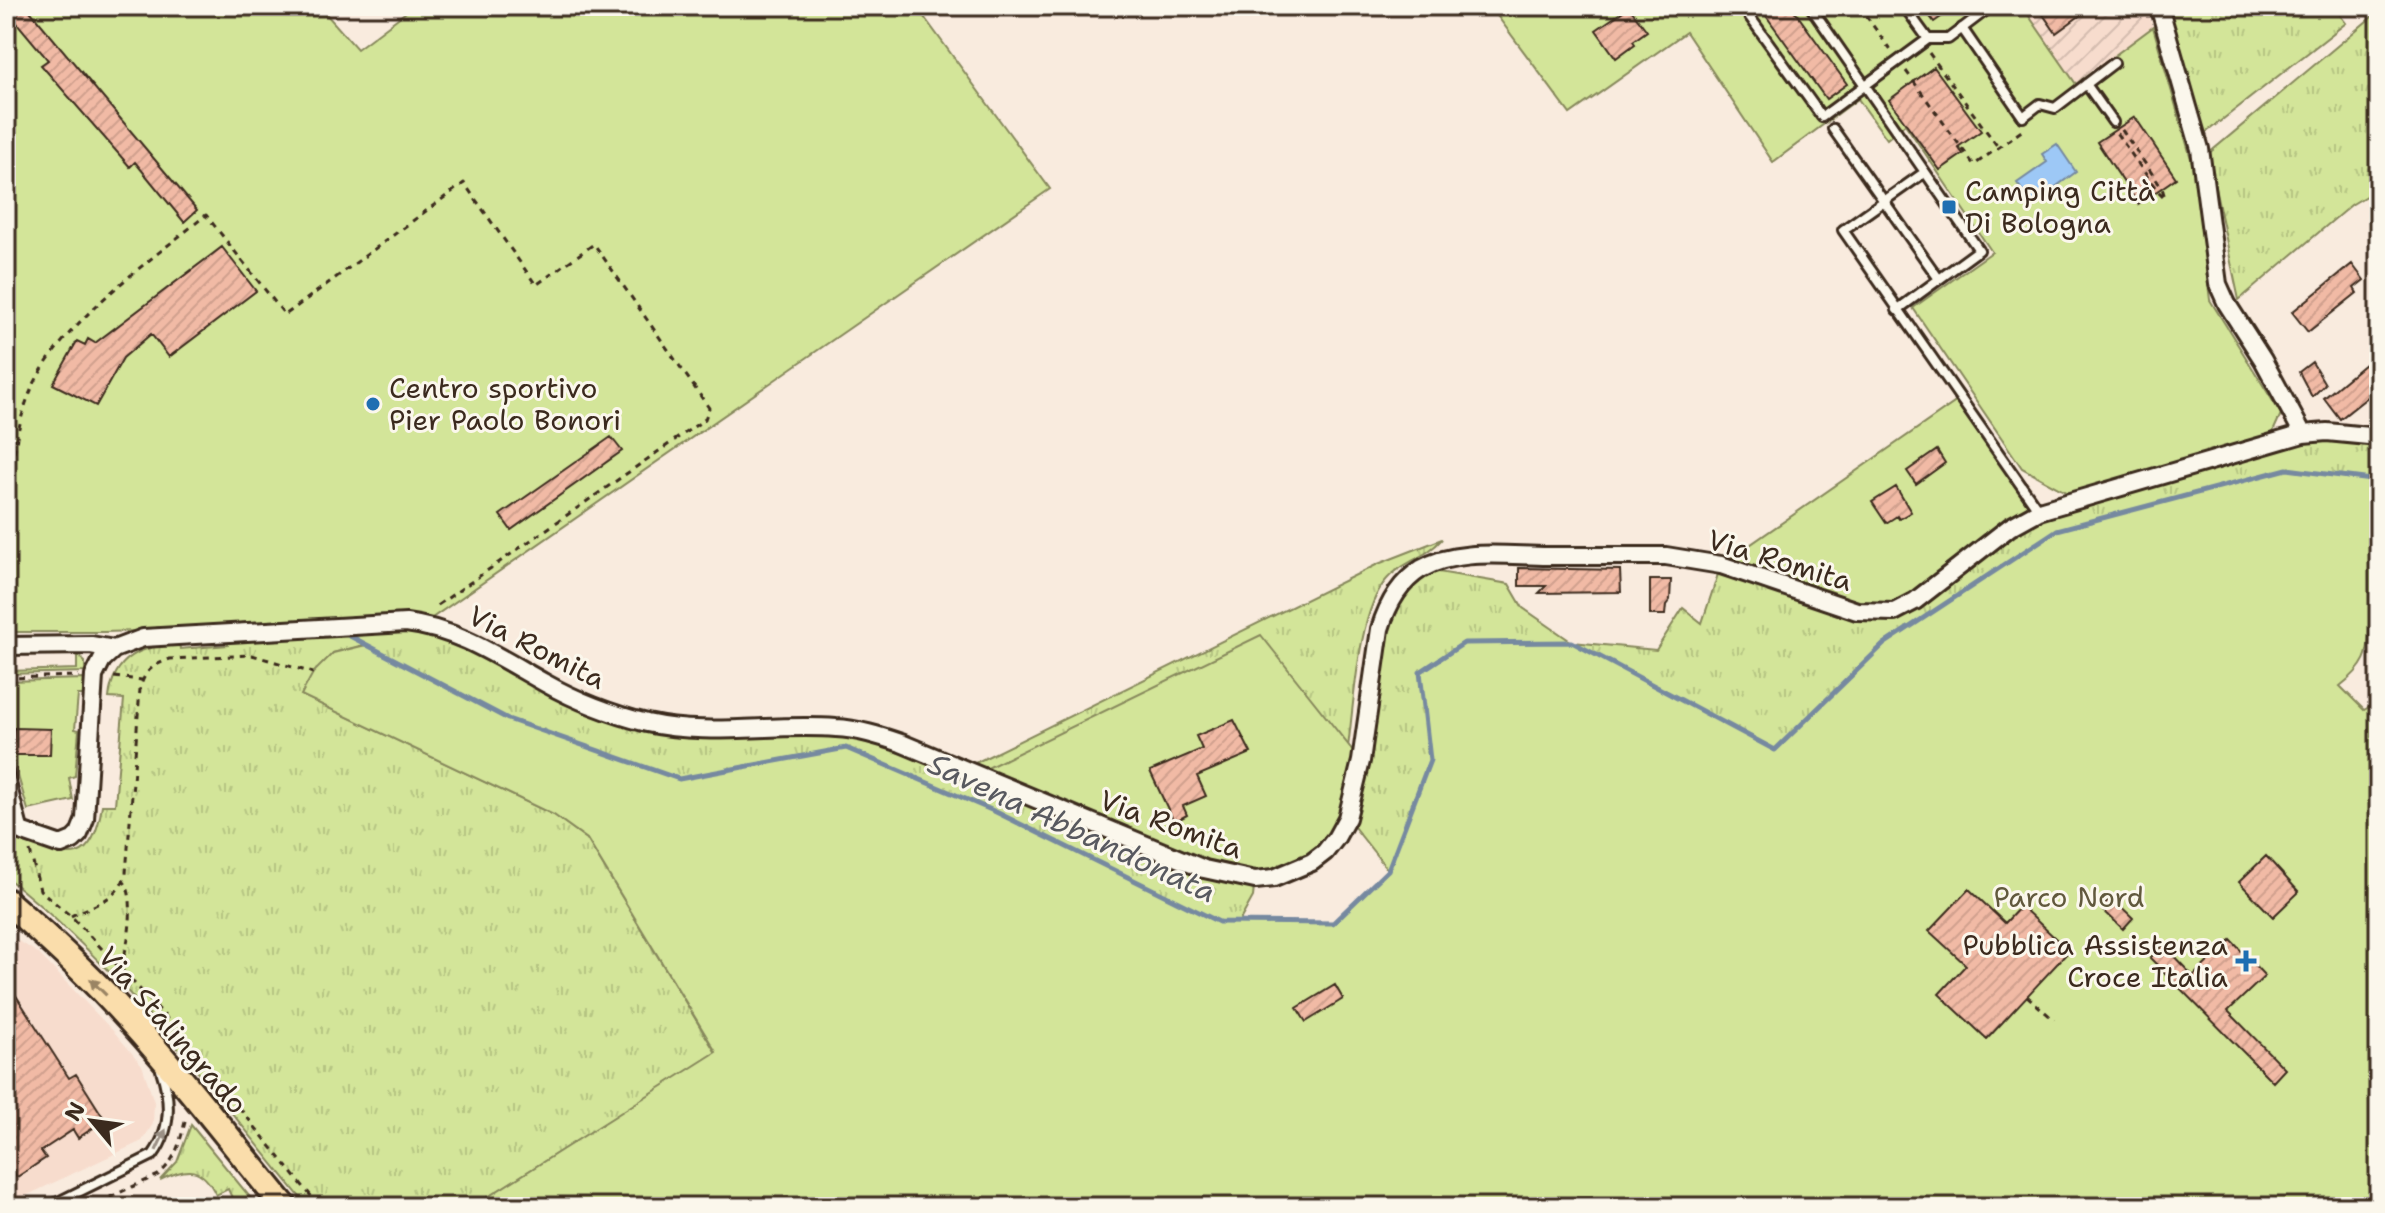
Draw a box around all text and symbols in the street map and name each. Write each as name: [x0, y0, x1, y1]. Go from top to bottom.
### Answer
place label: Camping Città Di Bologna: [1965, 172, 2155, 242]
marker: Camping Città Di Bologna: [1940, 198, 1958, 216]
place label: Centro sportivo Pier Paolo Bonori: [389, 369, 621, 439]
marker: Centro sportivo Pier Paolo Bonori: [364, 395, 382, 413]
street label: Via Romita: [1703, 520, 1857, 600]
street label: Via Romita: [462, 596, 612, 698]
water label: Savena Abbandonata: [922, 743, 1223, 912]
street label: Via Romita: [1094, 781, 1248, 867]
park label: Parco Nord: [1994, 878, 2145, 916]
place label: Pubblica Assistenza Croce Italia: [1962, 926, 2228, 996]
street label: Via Stalingrado: [90, 938, 256, 1122]
marker: Pubblica Assistenza Croce Italia: [2235, 950, 2257, 972]
one-way arrow: [90, 978, 108, 997]
north arrow: [52, 1081, 132, 1161]
text: N: [58, 1097, 92, 1126]
one-way arrow: [154, 1129, 168, 1152]

